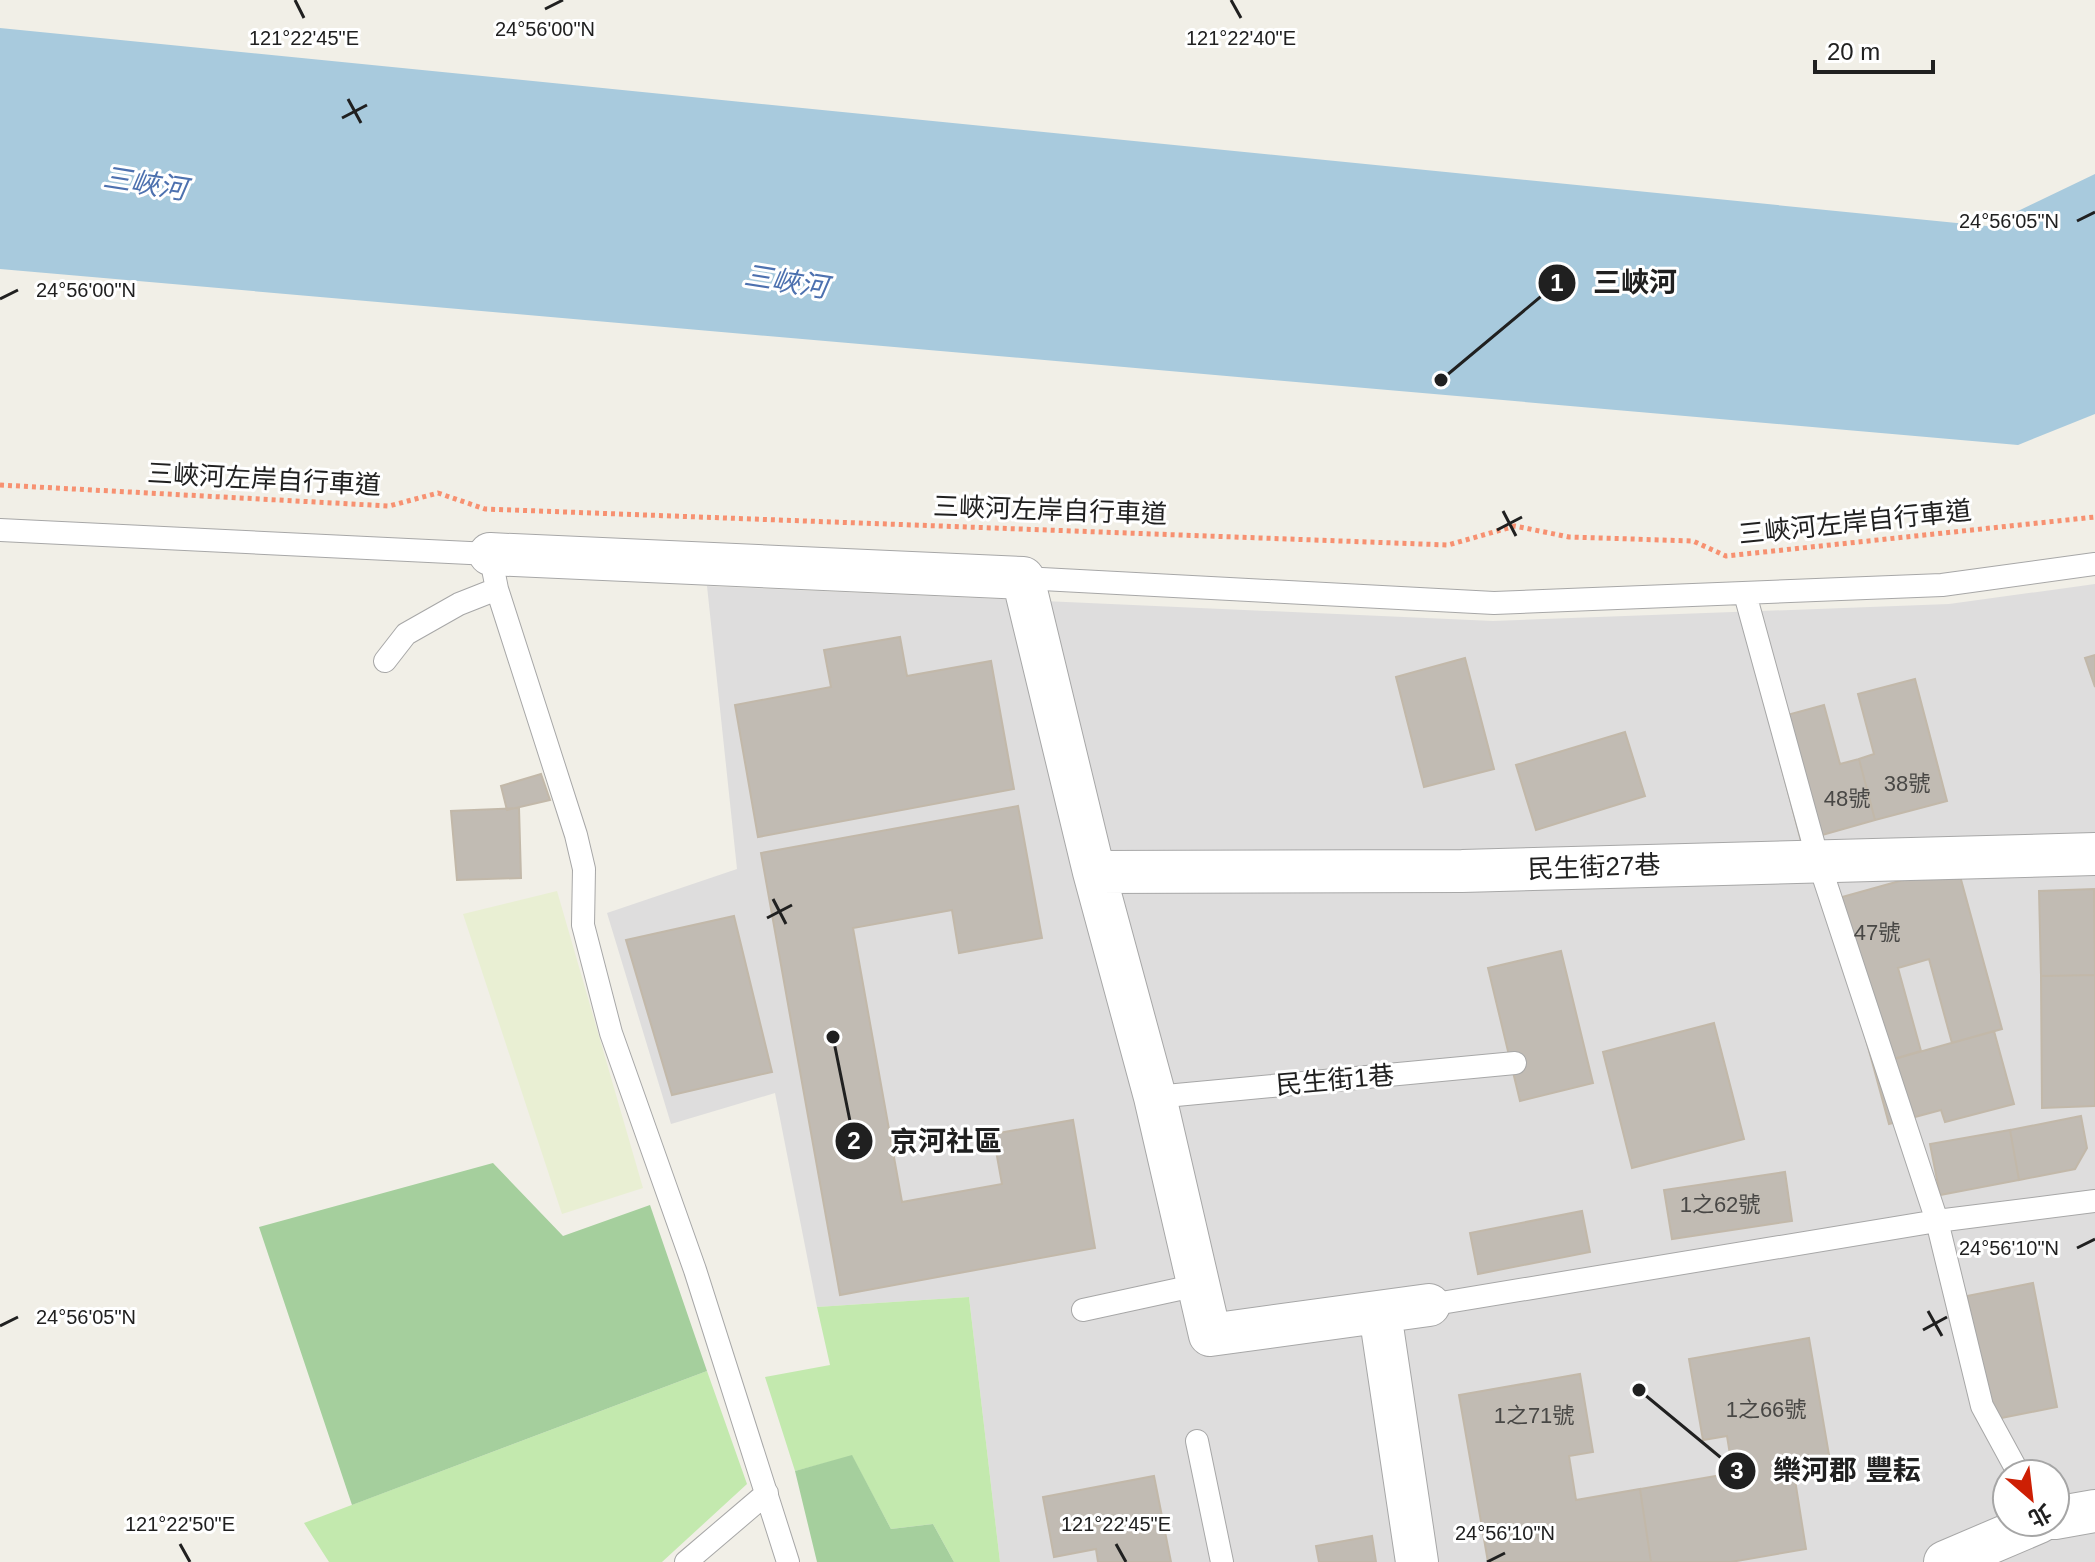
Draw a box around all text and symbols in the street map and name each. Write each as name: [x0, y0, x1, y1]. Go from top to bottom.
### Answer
text: 24°56'00"N: [495, 18, 595, 40]
scale bar: [1815, 24, 1933, 74]
text: 121°22'45"E: [249, 27, 359, 49]
text: 121°22'40"E: [1186, 27, 1296, 49]
text: 20 m: [1827, 38, 1880, 65]
water label: 三峽河: [101, 162, 194, 206]
text: 24°56'05"N: [1959, 210, 2059, 232]
callout: 三峽河: [1537, 257, 1693, 309]
water label: 三峽河: [742, 260, 835, 304]
text: 三峽河: [1593, 267, 1677, 298]
text: 1: [1550, 269, 1564, 296]
text: 24°56'00"N: [36, 279, 136, 301]
street label: 三峽河左岸自行車道: [146, 458, 382, 500]
street label: 三峽河左岸自行車道: [933, 491, 1167, 529]
street label: 三峽河左岸自行車道: [1737, 495, 1973, 549]
house number: 38號: [1884, 771, 1930, 796]
house number: 48號: [1824, 786, 1870, 811]
street label: 民生街27巷: [1527, 850, 1661, 884]
house number: 47號: [1854, 920, 1900, 945]
street label: 民生街1巷: [1275, 1060, 1395, 1100]
callout: 京河社區: [834, 1115, 1018, 1167]
text: 京河社區: [890, 1126, 1002, 1157]
text: 2: [847, 1127, 861, 1154]
house number: 1之62號: [1680, 1192, 1760, 1217]
text: 24°56'10"N: [1959, 1237, 2059, 1259]
text: 24°56'05"N: [36, 1306, 136, 1328]
house number: 1之66號: [1726, 1397, 1806, 1422]
house number: 1之71號: [1494, 1403, 1574, 1428]
callout: 樂河郡 豐耘: [1717, 1445, 1937, 1497]
text: 樂河郡 豐耘: [1773, 1455, 1921, 1486]
text: 3: [1730, 1457, 1744, 1484]
north arrow: [1991, 1458, 2071, 1538]
text: 北: [2025, 1499, 2056, 1531]
text: 121°22'50"E: [125, 1513, 235, 1535]
text: 121°22'45"E: [1061, 1513, 1171, 1535]
text: 24°56'10"N: [1455, 1522, 1555, 1544]

